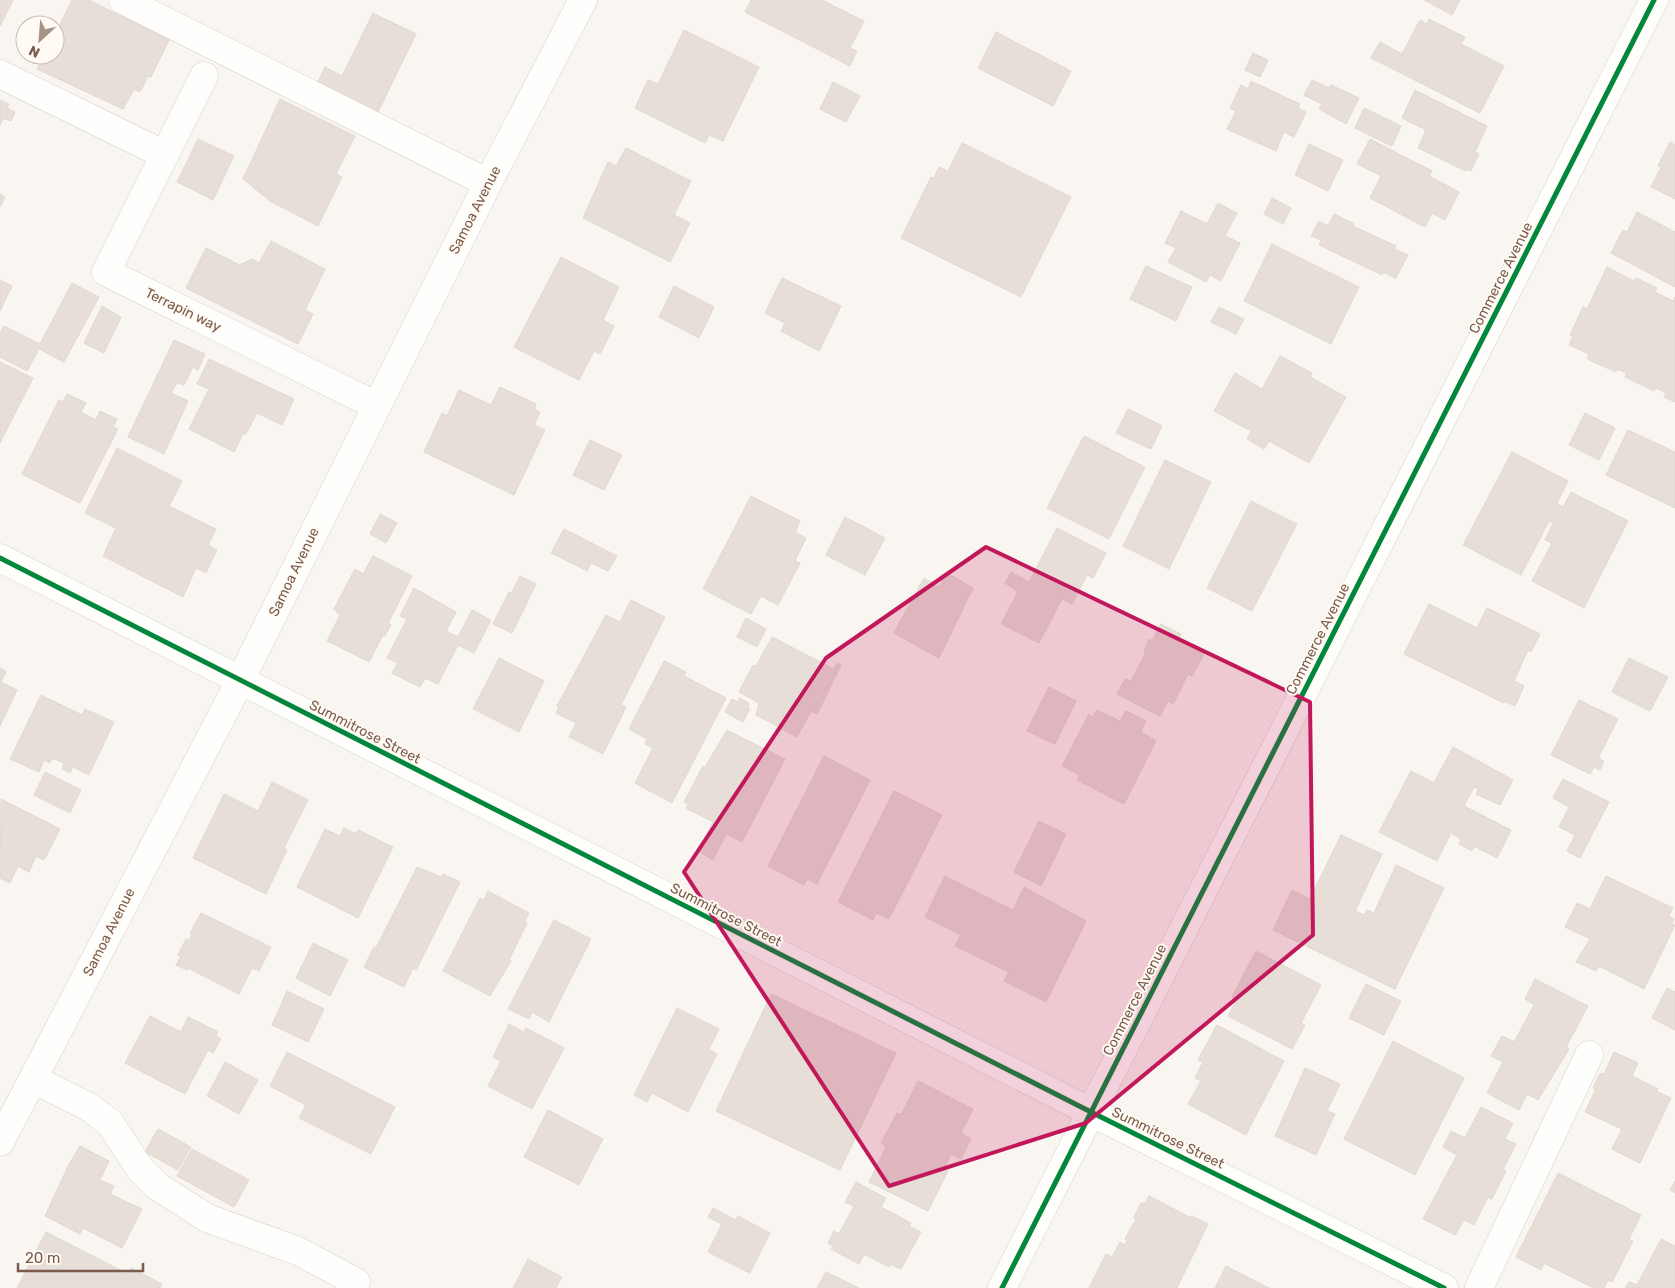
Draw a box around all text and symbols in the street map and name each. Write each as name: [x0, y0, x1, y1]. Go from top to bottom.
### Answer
north arrow: [15, 15, 65, 65]
text: N: [26, 41, 43, 61]
street label: Samoa Avenue: [445, 163, 505, 257]
street label: Commerce Avenue: [1466, 219, 1537, 337]
street label: Terrapin way: [142, 284, 224, 336]
street label: Samoa Avenue: [265, 525, 323, 619]
street label: Commerce Avenue: [1283, 580, 1354, 698]
street label: Summitrose Street: [306, 697, 424, 768]
street label: Summitrose Street: [667, 880, 785, 951]
street label: Samoa Avenue: [79, 885, 139, 979]
street label: Commerce Avenue: [1100, 941, 1171, 1059]
street label: Summitrose Street: [1109, 1103, 1227, 1173]
scale bar: [18, 1240, 142, 1272]
text: 20 m: [25, 1249, 60, 1267]

